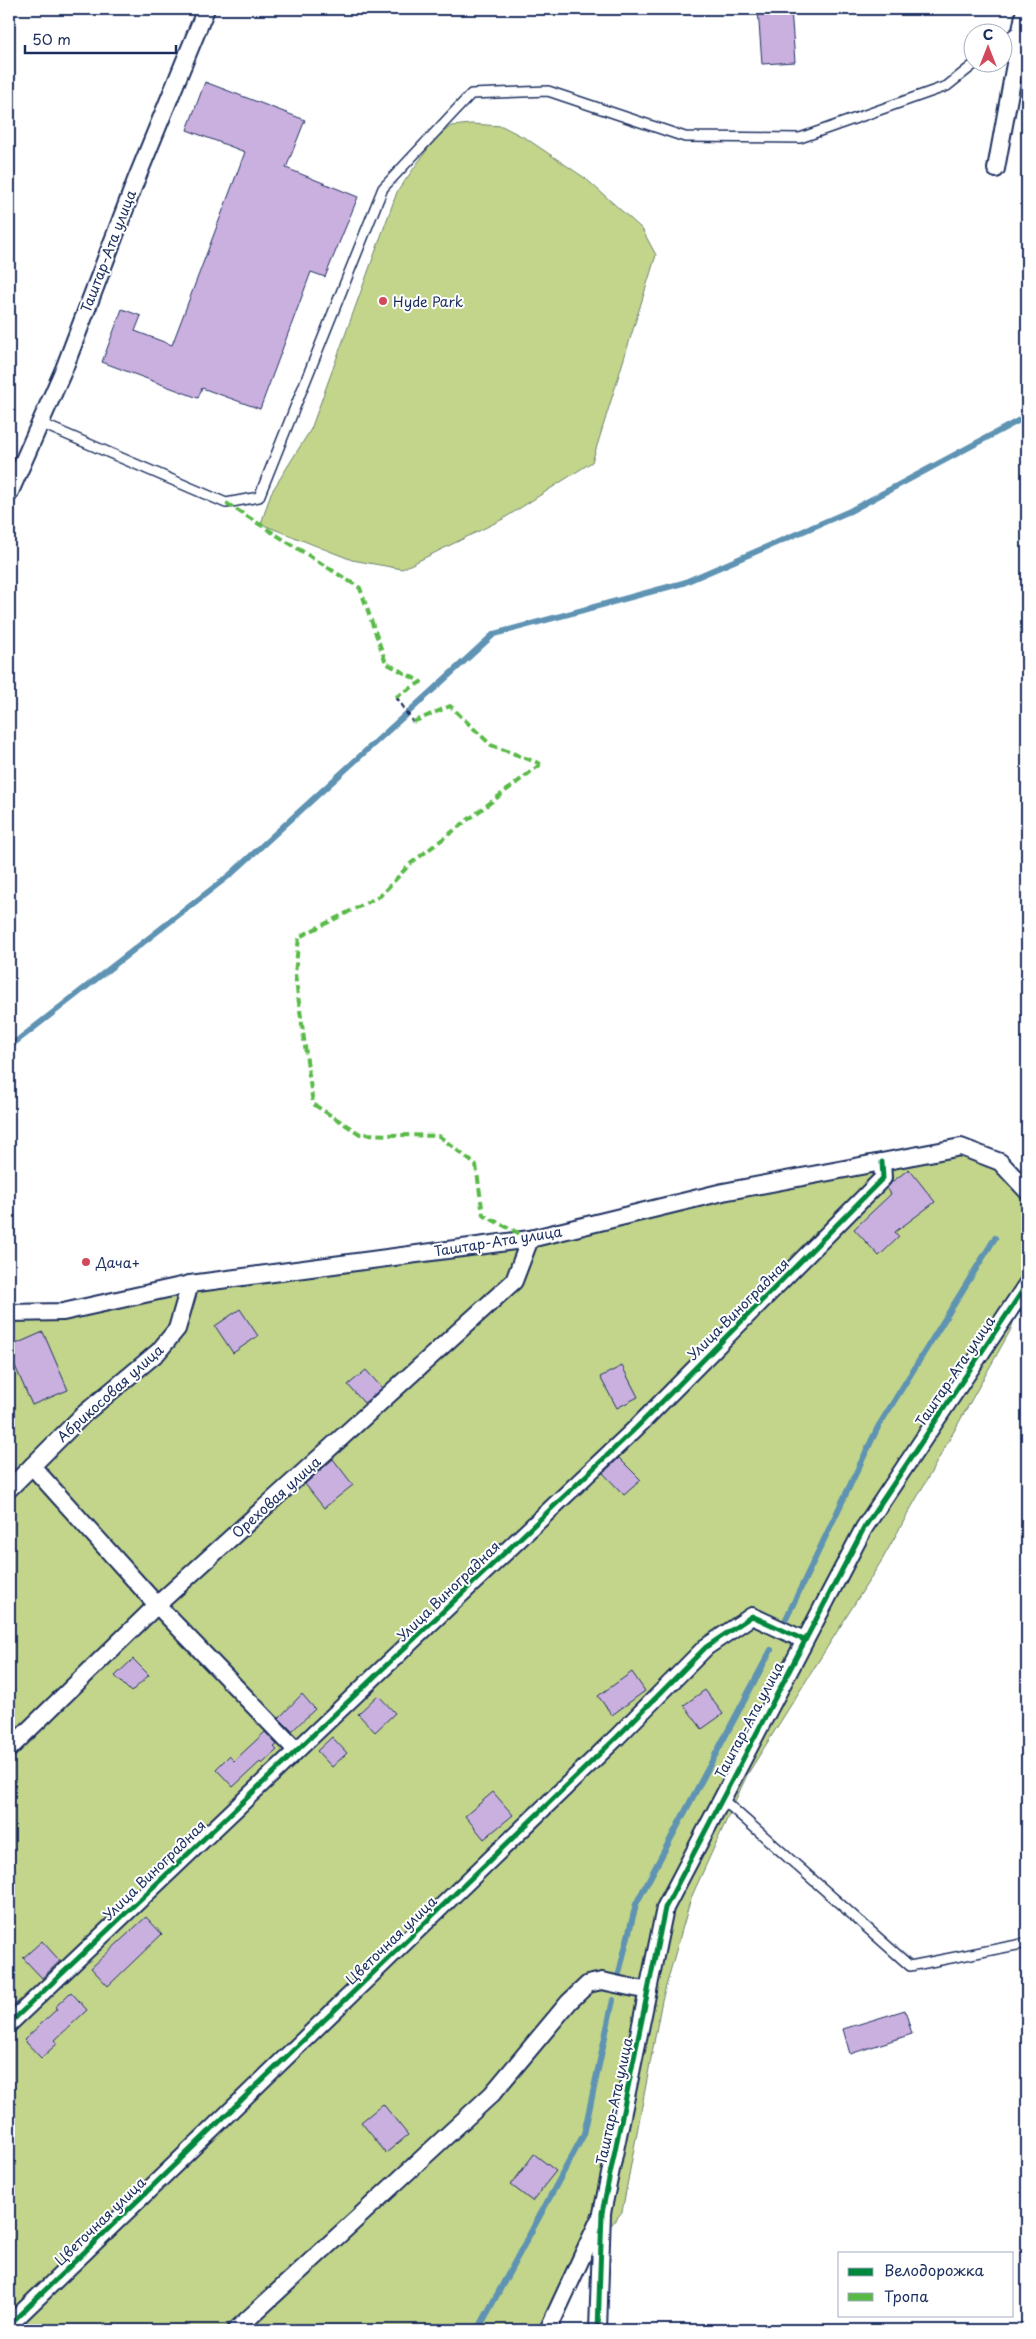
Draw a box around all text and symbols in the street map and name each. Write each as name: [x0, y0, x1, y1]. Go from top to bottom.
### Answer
scale bar: [25, 22, 176, 54]
north arrow: [964, 22, 1014, 72]
text: С: [983, 24, 993, 45]
text: 50 m: [32, 27, 71, 50]
street label: Таштар-Ата улица: [75, 187, 141, 315]
place label: Hyde Park: [393, 291, 464, 312]
marker: Hyde Park: [377, 295, 389, 307]
street label: Таштар-Ата улица: [432, 1220, 564, 1261]
place label: Дача+: [95, 1252, 140, 1273]
street label: Улица Виноградная: [682, 1253, 794, 1365]
marker: Дача+: [80, 1256, 92, 1268]
street label: Таштар-Ата улица: [910, 1311, 1000, 1431]
street label: Абрикосовая улица: [52, 1339, 168, 1447]
street label: Ореховая улица: [227, 1451, 325, 1543]
street label: Улица Виноградная: [392, 1536, 504, 1646]
street label: Таштар-Ата улица: [709, 1658, 789, 1782]
street label: Улица Виноградная: [98, 1815, 210, 1925]
street label: Цветочная улица: [341, 1891, 441, 1989]
street label: Таштар-Ата улица: [590, 2035, 638, 2167]
street label: Цветочная улица: [50, 2172, 150, 2270]
legend: [838, 2252, 1014, 2316]
text: Велодорожка: [884, 2258, 985, 2281]
text: Тропа: [884, 2284, 929, 2307]

